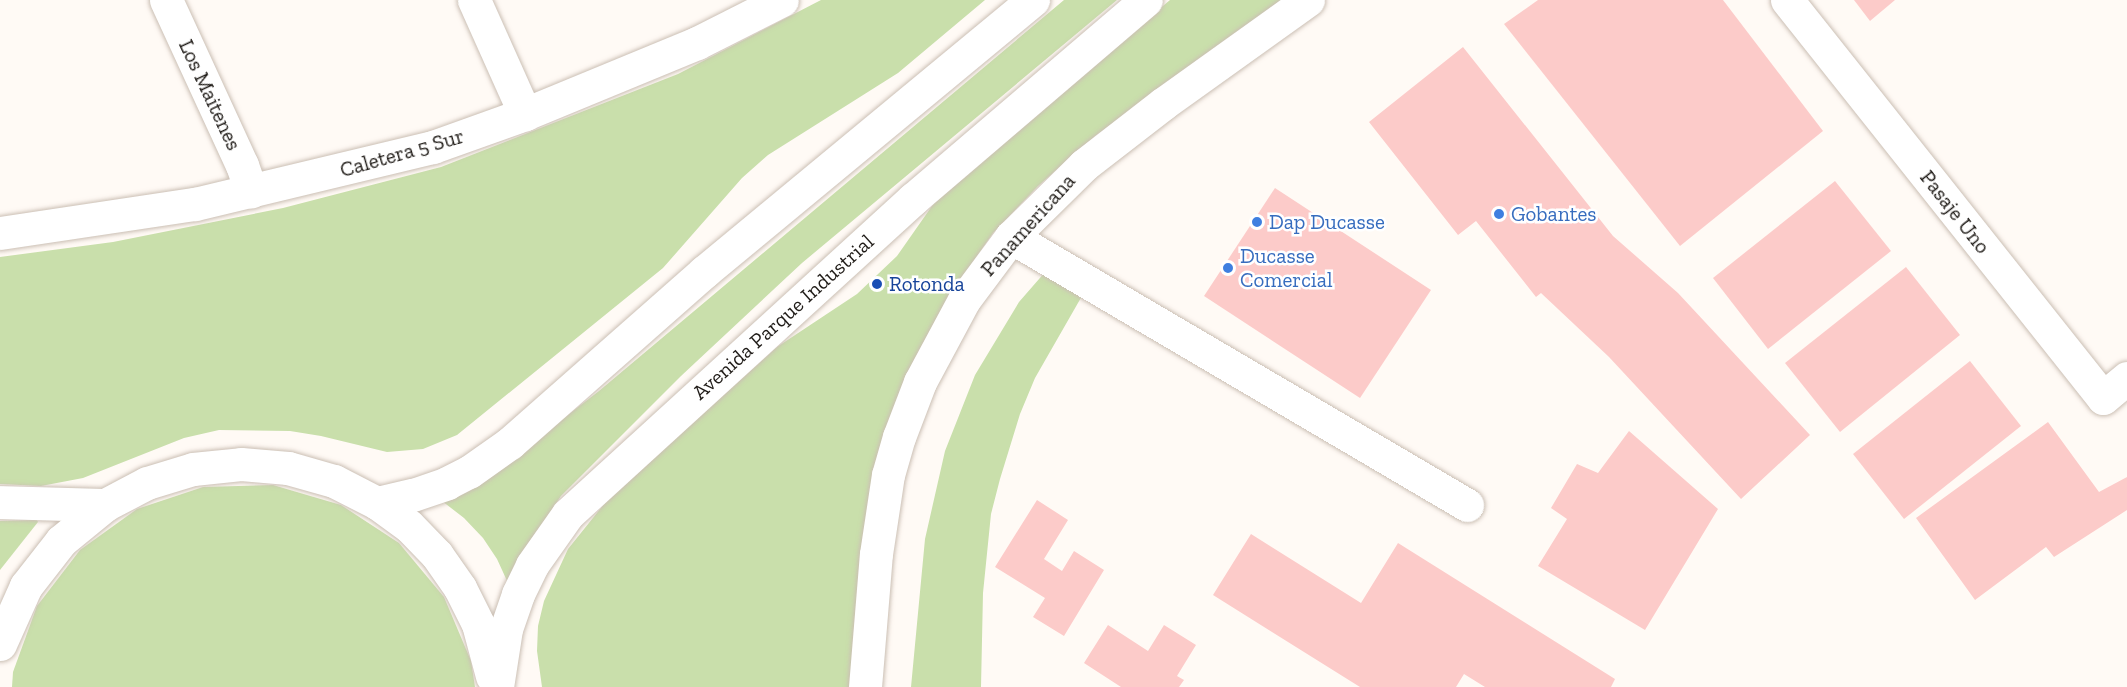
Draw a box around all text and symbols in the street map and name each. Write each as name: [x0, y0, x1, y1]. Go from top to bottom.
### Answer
street label: Los Maitenes: [173, 36, 247, 154]
street label: Caletera 5 Sur: [337, 123, 467, 183]
street label: Pasaje Uno: [1915, 165, 1995, 259]
street label: Panamericana: [975, 169, 1081, 281]
place label: Gobantes: [1511, 201, 1597, 227]
marker: Gobantes: [1492, 207, 1506, 221]
place label: Dap Ducasse: [1269, 209, 1385, 235]
marker: Dap Ducasse: [1250, 215, 1264, 229]
street label: Avenida Parque Industrial: [687, 229, 879, 405]
place label: Ducasse Comercial: [1240, 243, 1332, 293]
marker: Ducasse Comercial: [1221, 261, 1235, 275]
place label: Rotonda: [889, 271, 965, 297]
marker: Rotonda: [870, 277, 884, 291]

